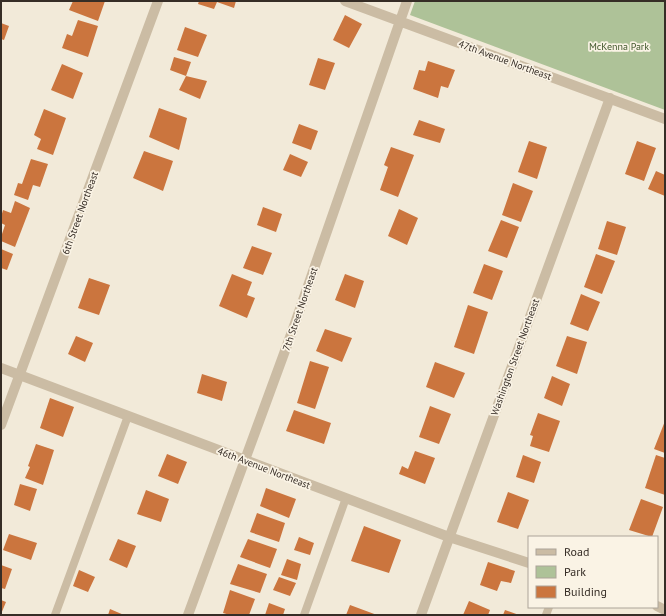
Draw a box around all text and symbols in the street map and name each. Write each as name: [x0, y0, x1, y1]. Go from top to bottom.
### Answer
street label: 47th Avenue Northeast: [457, 37, 554, 83]
park label: McKenna Park: [589, 40, 649, 53]
street label: 6th Street Northeast: [59, 169, 101, 256]
street label: 7th Street Northeast: [280, 265, 321, 352]
street label: Washington Street Northeast: [488, 296, 542, 417]
street label: 46th Avenue Northeast: [216, 444, 313, 492]
legend: [528, 536, 658, 608]
text: Road: [564, 544, 589, 559]
text: Park: [564, 564, 586, 579]
text: Building: [564, 584, 607, 599]

